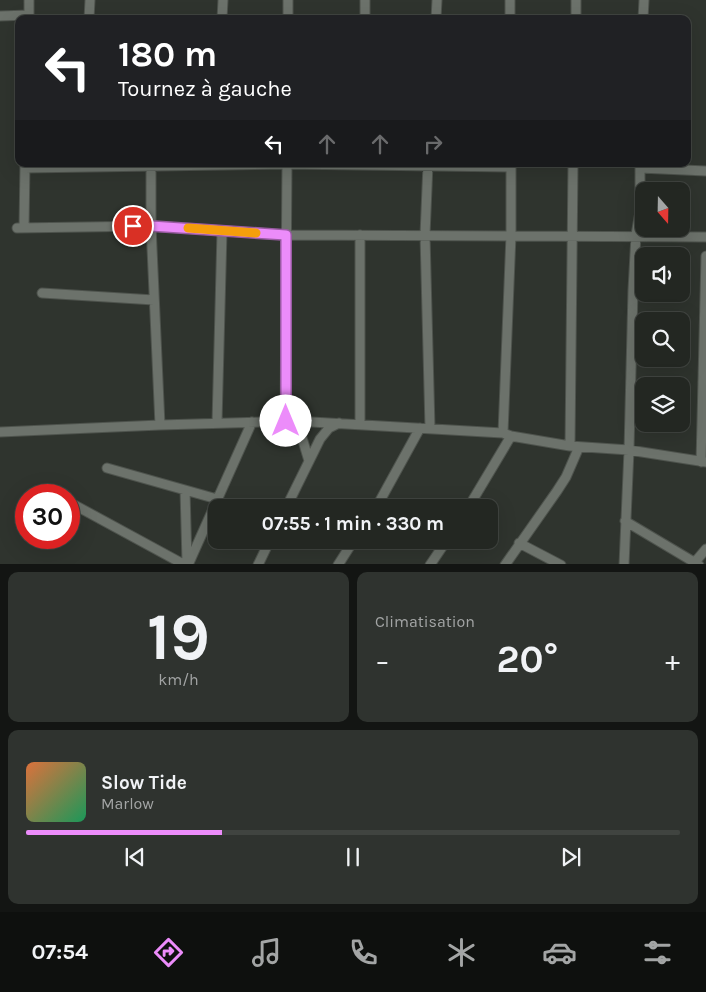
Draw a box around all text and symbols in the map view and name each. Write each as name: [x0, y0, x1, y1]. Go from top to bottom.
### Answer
text: 180 m: [118, 34, 217, 75]
icon: left: [35, 35, 100, 100]
text: Tournez à gauche: [118, 76, 292, 102]
icon: left: [260, 130, 288, 158]
icon: ahead: [313, 130, 341, 158]
icon: ahead: [366, 130, 394, 158]
icon: right: [419, 130, 447, 158]
north arrow: [635, 182, 690, 238]
map controls: [635, 182, 690, 432]
pin: [112, 205, 154, 247]
icon: arrive: [119, 212, 147, 240]
button: sound: [635, 247, 690, 302]
button: search: [635, 312, 690, 367]
button: layers: [635, 377, 690, 432]
position arrow: [259, 394, 311, 446]
speed limit sign: 30: [15, 484, 80, 549]
text: 07:55 · 1 min · 330 m: [262, 513, 444, 535]
text: 19: [147, 599, 210, 675]
text: Climatisation: [375, 612, 475, 631]
text: 20°: [497, 637, 558, 682]
text: −: [375, 644, 390, 677]
text: +: [665, 644, 680, 677]
text: km/h: [158, 670, 199, 689]
text: Slow Tide: [101, 772, 187, 794]
text: Marlow: [101, 794, 154, 813]
icon: previous: [121, 843, 149, 871]
icon: pause: [339, 843, 367, 871]
icon: next: [557, 843, 585, 871]
icon: directions: [151, 935, 186, 970]
icon: music: [249, 935, 284, 970]
icon: phone: [346, 935, 381, 970]
icon: climate: [444, 935, 479, 970]
icon: car: [542, 935, 577, 970]
icon: filters: [640, 935, 675, 970]
text: 07:54: [31, 939, 88, 965]

